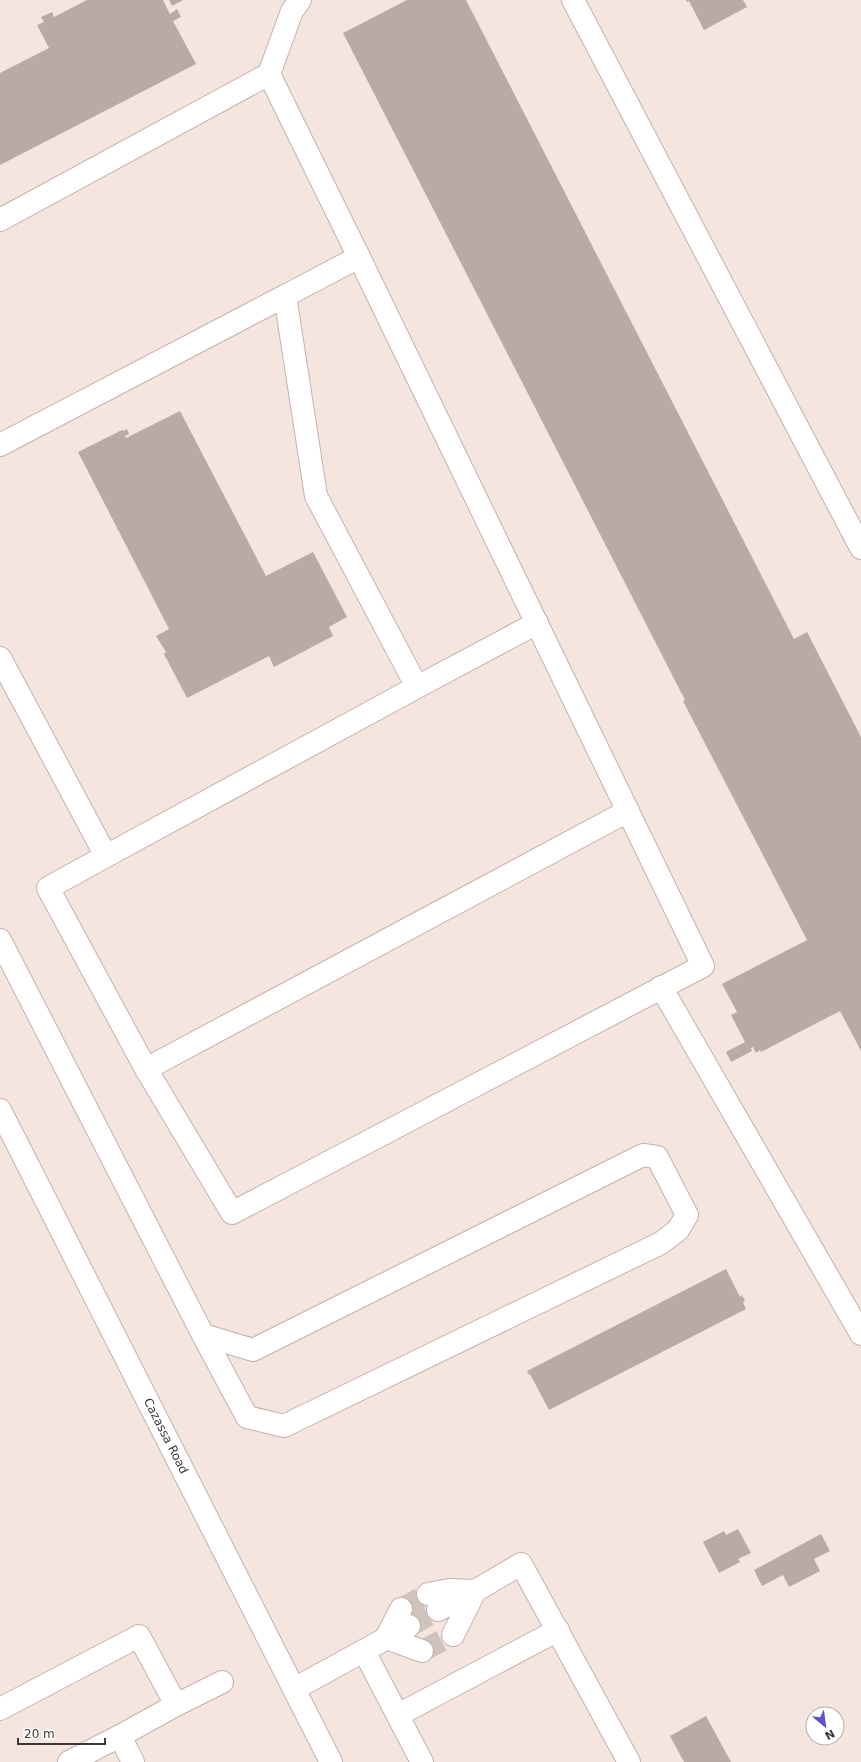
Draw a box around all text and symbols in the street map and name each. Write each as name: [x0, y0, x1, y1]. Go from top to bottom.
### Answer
street label: Cazassa Road: [141, 1396, 191, 1476]
north arrow: [805, 1706, 845, 1746]
scale bar: [18, 1720, 105, 1746]
text: N: [822, 1726, 837, 1742]
text: 20 m: [24, 1727, 55, 1741]

